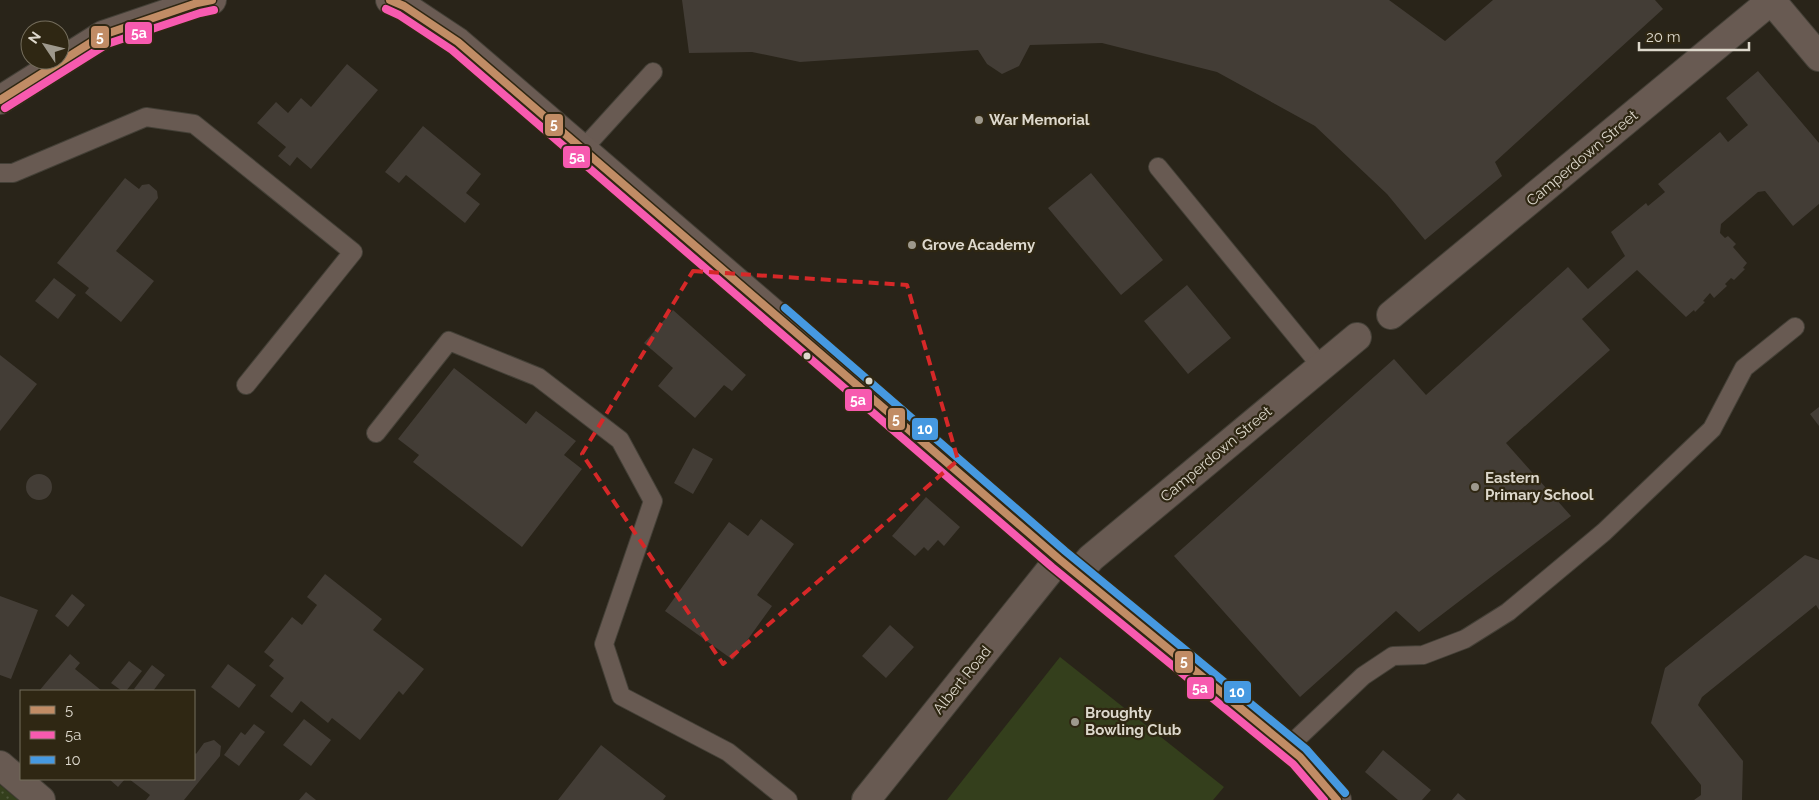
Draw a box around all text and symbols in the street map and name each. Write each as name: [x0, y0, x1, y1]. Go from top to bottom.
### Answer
north arrow: [20, 20, 70, 70]
scale bar: [1639, 20, 1749, 52]
line badge: 5a: [124, 21, 153, 45]
line badge: 5: [90, 25, 110, 49]
text: 5a: [131, 25, 147, 41]
text: 20 m: [1646, 28, 1681, 46]
text: N: [25, 29, 44, 47]
text: 5: [96, 29, 104, 45]
street label: Camperdown Street: [1523, 106, 1641, 210]
place label: War Memorial: [989, 111, 1090, 129]
line badge: 5: [544, 113, 564, 137]
marker: War Memorial: [973, 114, 985, 126]
text: 5: [550, 116, 558, 132]
line badge: 5a: [562, 145, 591, 169]
text: 5a: [569, 149, 585, 165]
place label: Grove Academy: [922, 236, 1036, 254]
marker: Grove Academy: [906, 239, 918, 251]
unlabelled marker: [802, 351, 812, 361]
unlabelled marker: [864, 376, 874, 386]
line badge: 5a: [844, 388, 873, 412]
text: 5a: [850, 392, 866, 408]
street label: Camperdown Street: [1157, 402, 1275, 506]
line badge: 5: [887, 407, 906, 431]
text: 5: [892, 411, 900, 427]
line badge: 10: [911, 417, 939, 441]
text: 10: [917, 421, 933, 437]
place label: Eastern Primary School: [1485, 469, 1594, 504]
marker: Eastern Primary School: [1469, 481, 1481, 493]
street label: Albert Road: [929, 642, 995, 718]
line badge: 5: [1174, 650, 1194, 674]
text: 5: [1180, 653, 1188, 669]
line badge: 5a: [1186, 676, 1215, 700]
text: 5a: [1192, 680, 1208, 696]
line badge: 10: [1223, 680, 1252, 704]
text: 10: [1229, 684, 1245, 700]
legend: [20, 690, 195, 780]
text: 5: [65, 701, 73, 719]
place label: Broughty Bowling Club: [1085, 704, 1182, 739]
marker: Broughty Bowling Club: [1069, 716, 1081, 728]
text: 5a: [65, 726, 81, 744]
text: 10: [65, 751, 81, 769]

